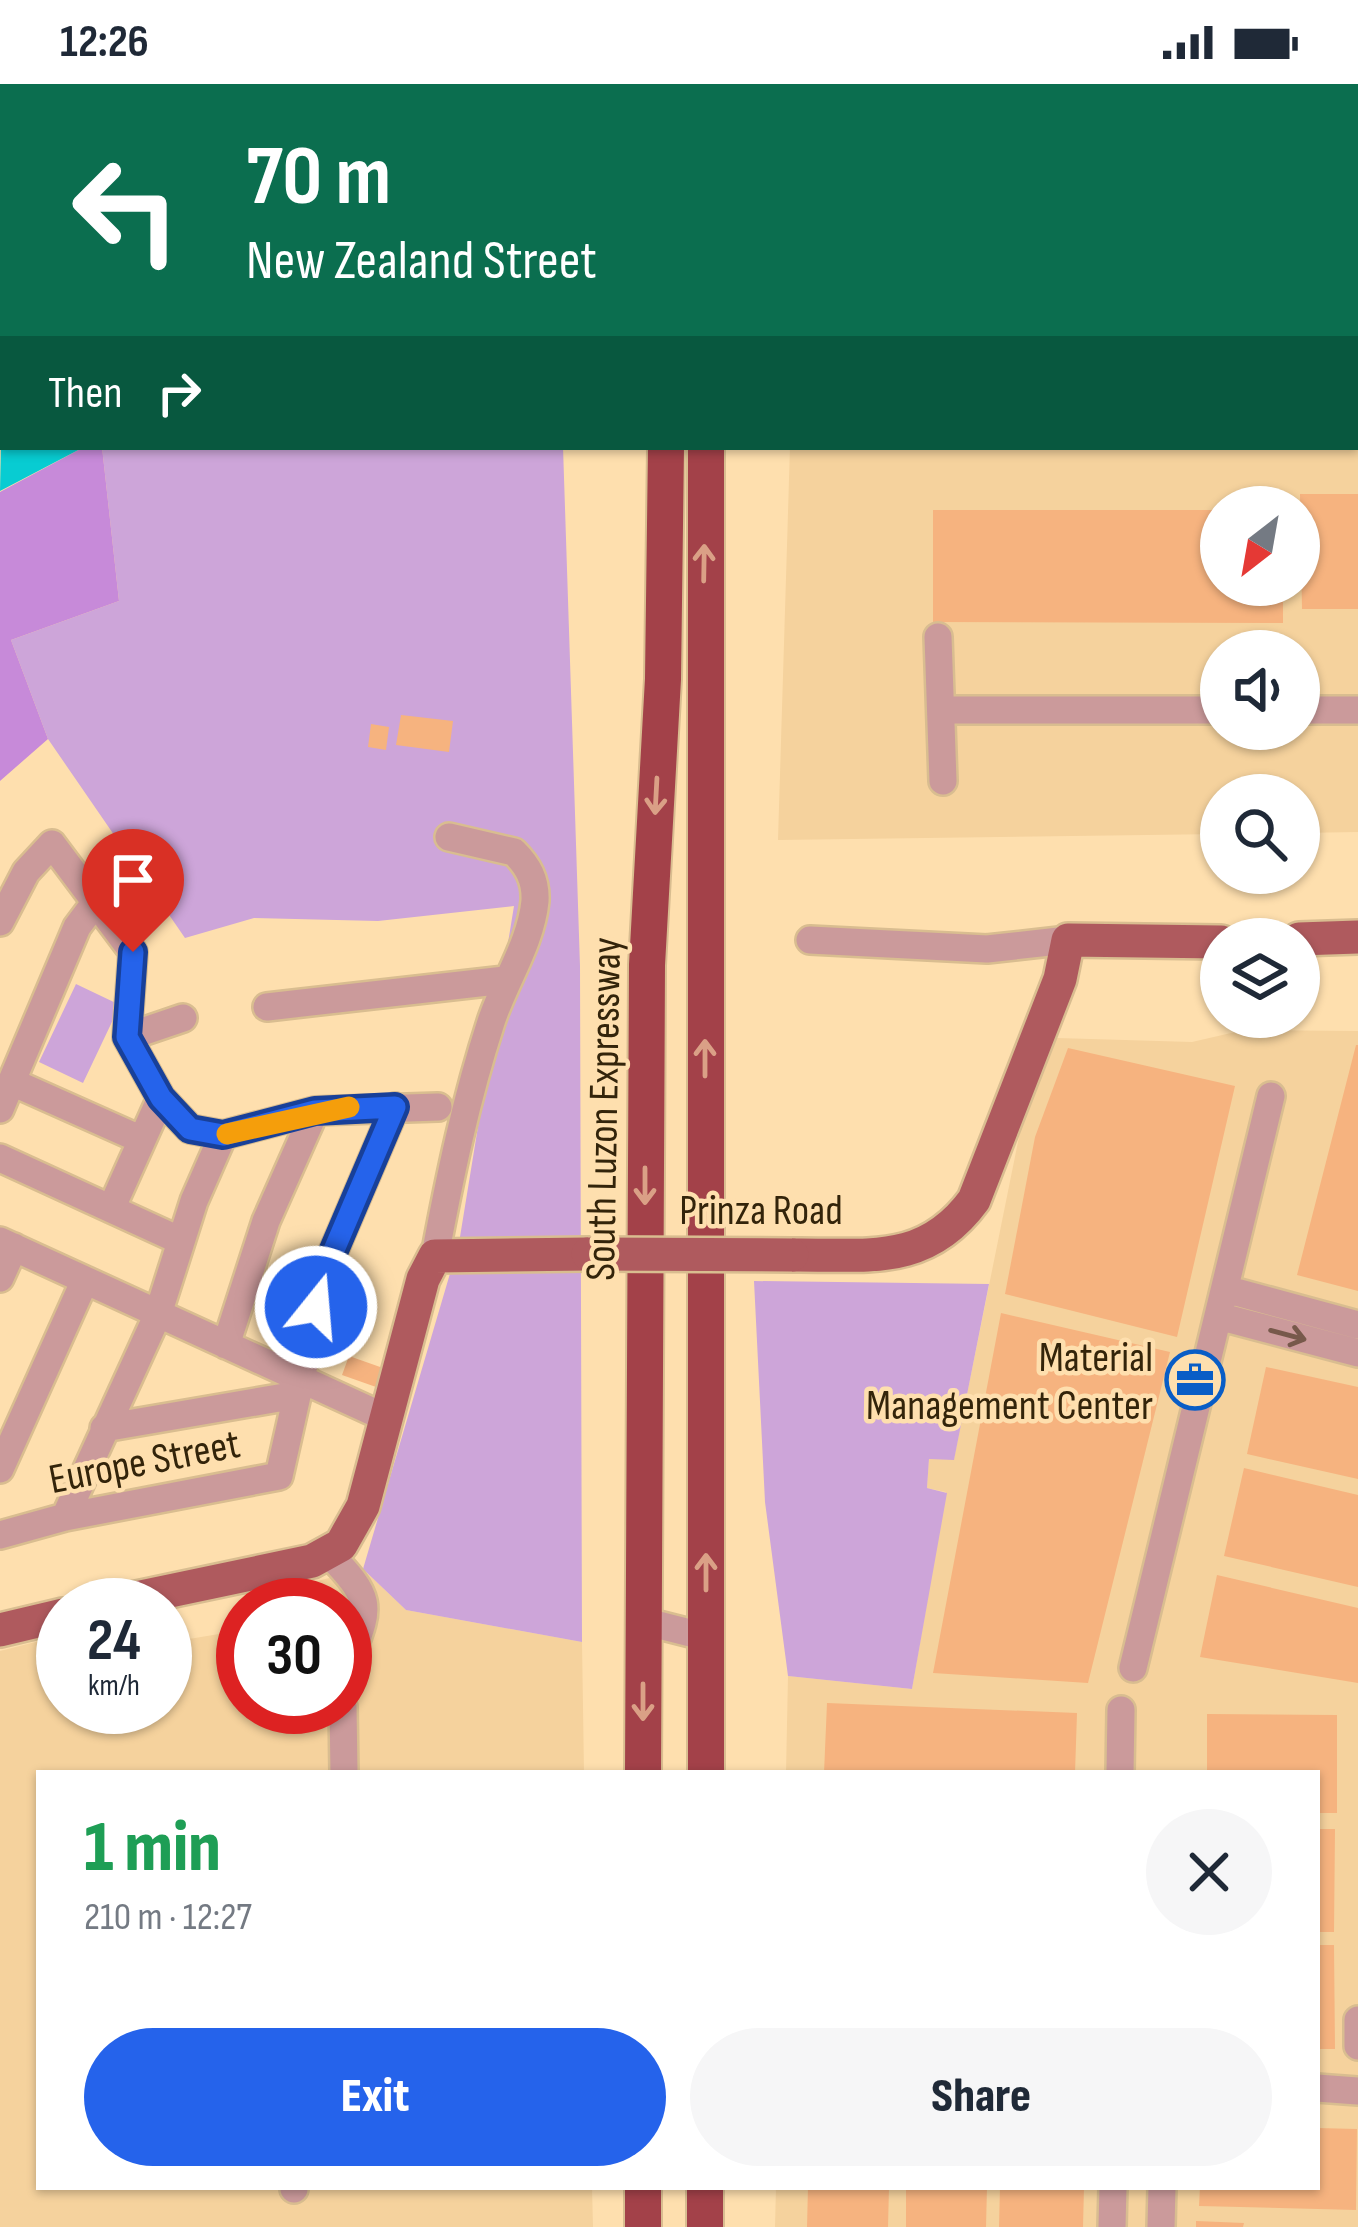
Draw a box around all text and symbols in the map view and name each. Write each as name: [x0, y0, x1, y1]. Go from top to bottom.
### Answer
text: 12:26: [60, 15, 149, 70]
text: 70 m: [246, 127, 391, 228]
icon: left: [48, 132, 204, 288]
text: New Zealand Street: [246, 229, 597, 294]
icon: right: [146, 360, 212, 426]
text: Then: [48, 366, 122, 421]
north arrow: [1200, 486, 1320, 606]
map controls: [1200, 486, 1320, 1038]
one-way arrow: [693, 544, 716, 583]
button: sound: [1200, 630, 1320, 750]
button: search: [1200, 774, 1320, 894]
one-way arrow: [645, 776, 668, 815]
pin: [82, 829, 184, 952]
icon: arrive: [100, 847, 166, 913]
button: layers: [1200, 918, 1320, 1038]
street label: South Luzon Expressway: [576, 937, 633, 1281]
one-way arrow: [694, 1039, 717, 1078]
one-way arrow: [634, 1166, 656, 1205]
street label: Prinza Road: [679, 1186, 843, 1237]
position arrow: [253, 1244, 379, 1370]
one-way arrow: [1269, 1325, 1307, 1347]
place label: Material Management Center: [866, 1333, 1153, 1432]
office icon: Material Management Center: [1164, 1349, 1226, 1411]
street label: Europe Street: [45, 1419, 244, 1506]
one-way arrow: [695, 1553, 717, 1592]
speed limit sign: 30: [216, 1578, 372, 1734]
text: 24: [87, 1605, 141, 1677]
text: km/h: [88, 1668, 140, 1704]
one-way arrow: [632, 1682, 654, 1721]
text: 1 min: [84, 1805, 221, 1892]
button: close: [1146, 1809, 1272, 1935]
text: 210 m · 12:27: [84, 1894, 252, 1941]
button: Exit: [84, 2028, 666, 2166]
button: Share: [690, 2028, 1272, 2166]

